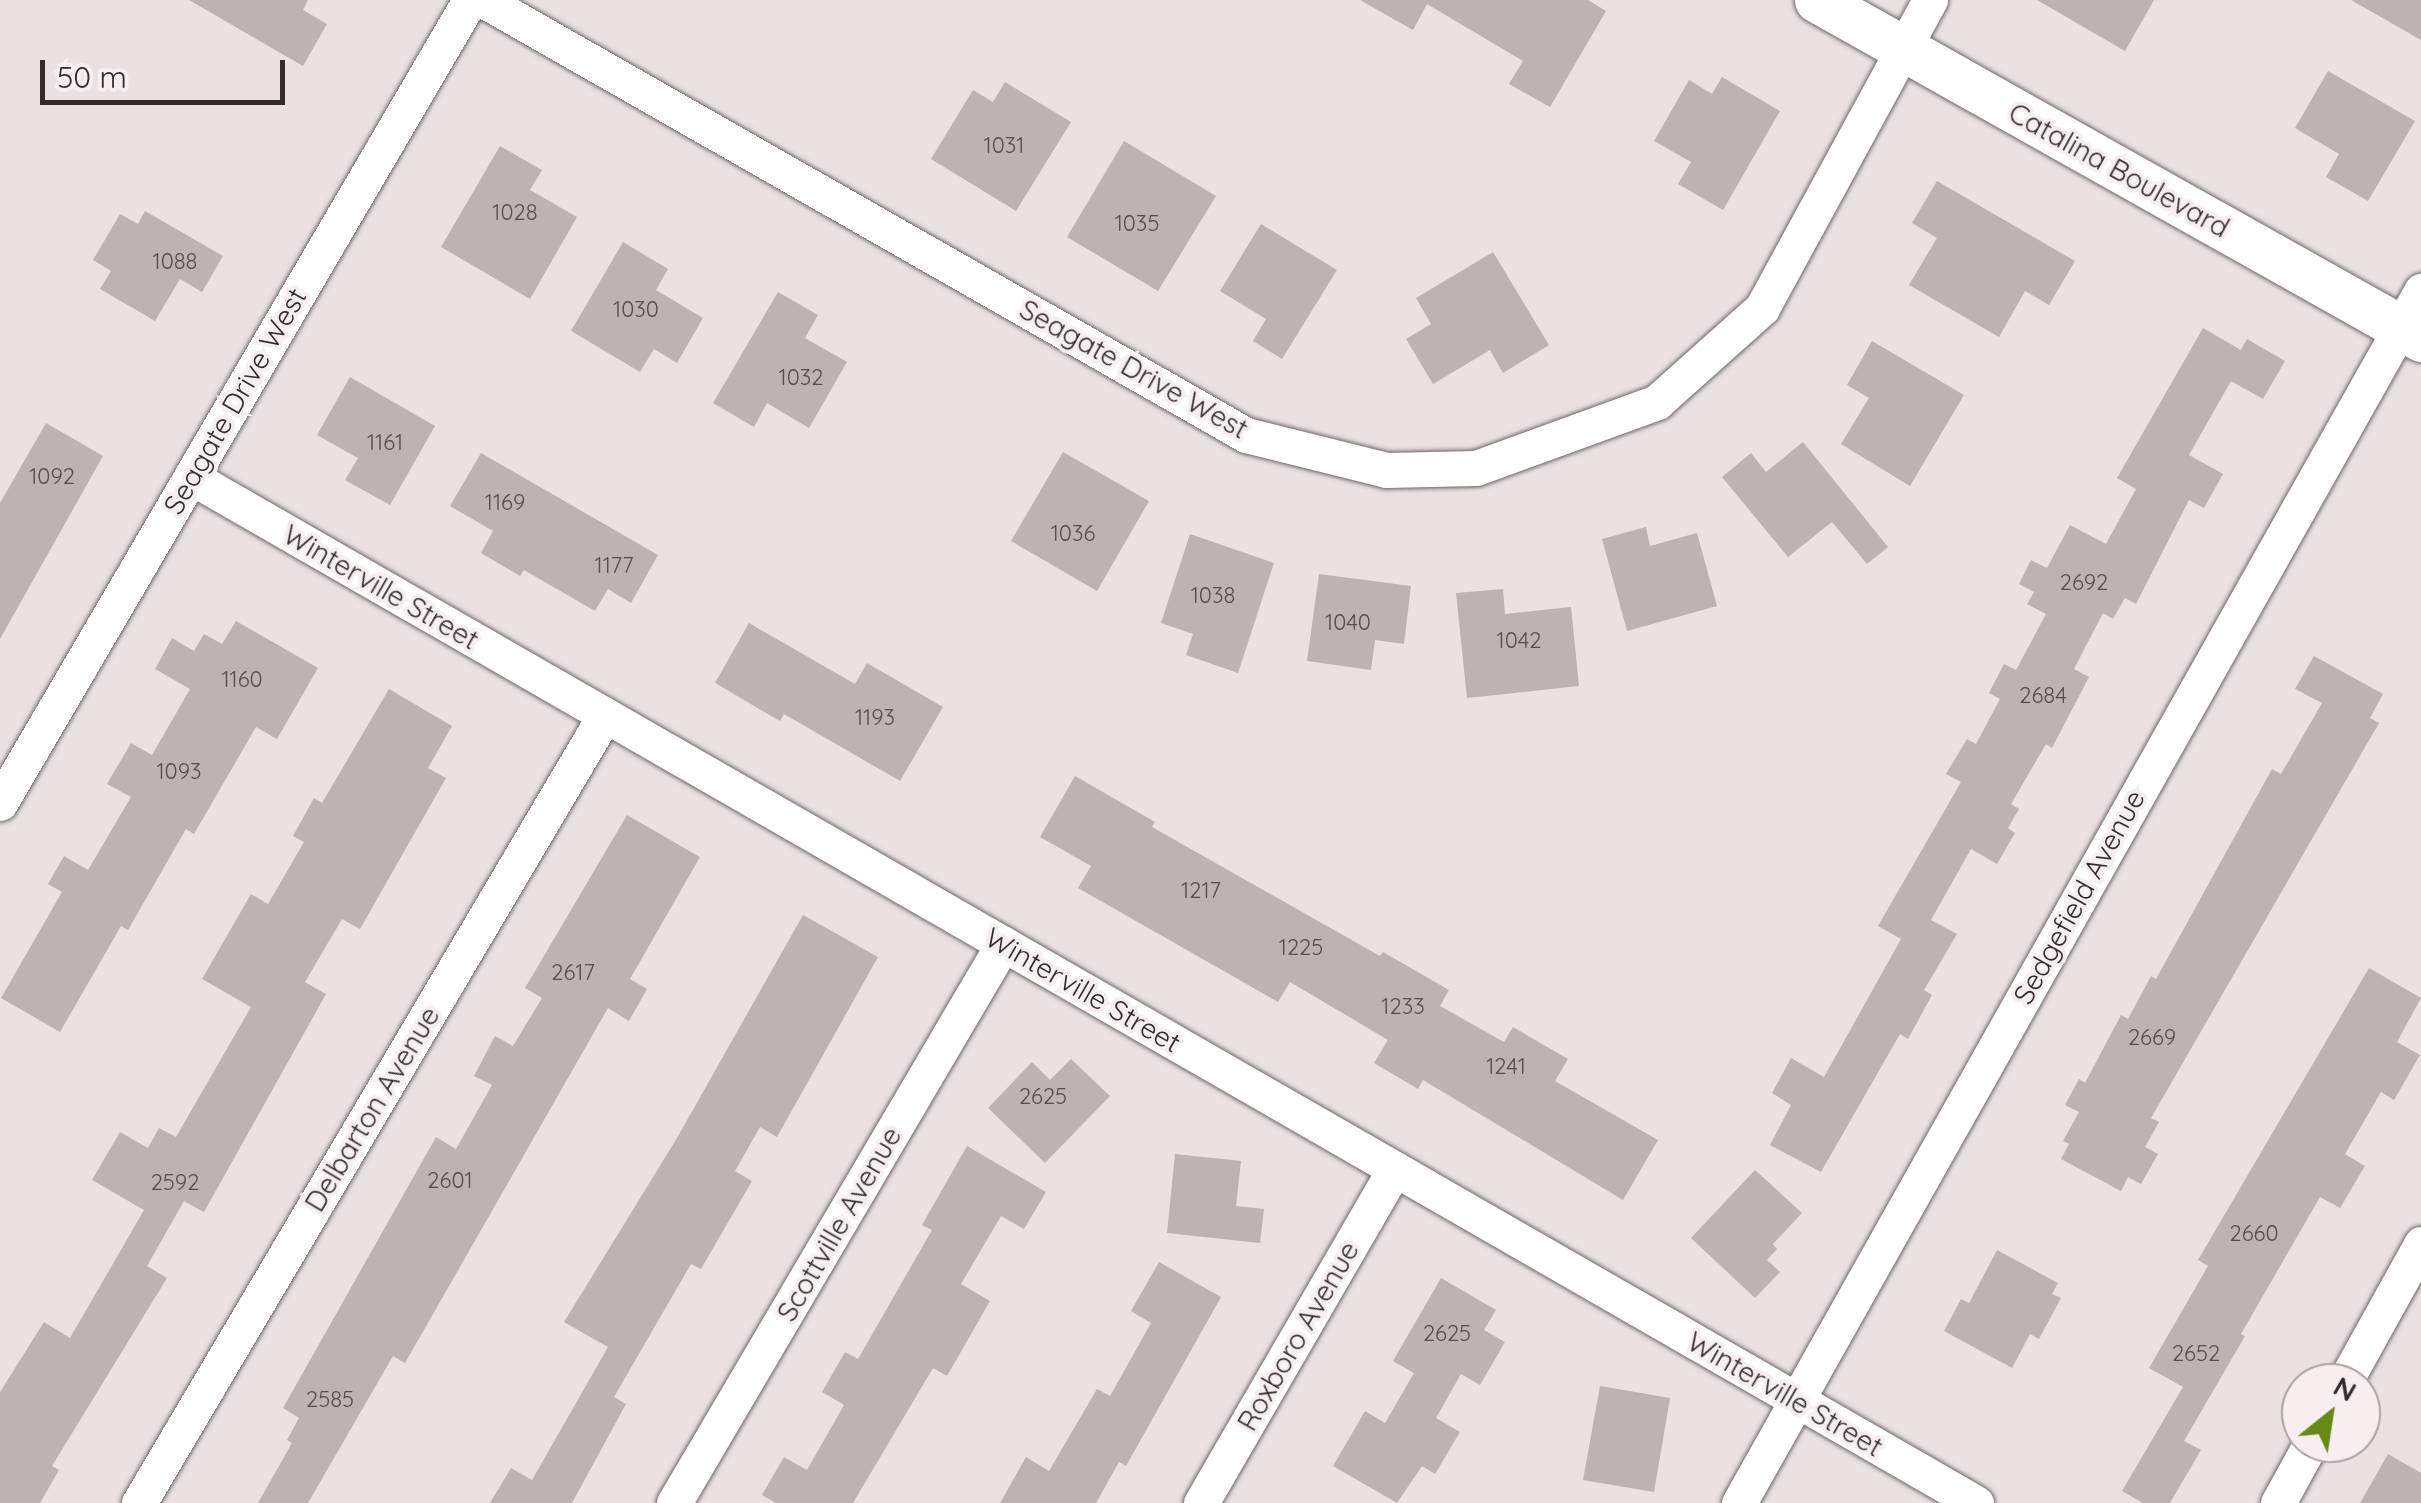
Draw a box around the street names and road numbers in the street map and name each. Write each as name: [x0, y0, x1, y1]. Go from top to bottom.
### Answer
street label: Catalina Boulevard: [2003, 96, 2235, 244]
street label: Seagate Drive West: [156, 282, 314, 520]
street label: Seagate Drive West: [1014, 292, 1254, 446]
street label: Winterville Street: [277, 517, 485, 657]
street label: Sedgefield Avenue: [2006, 784, 2152, 1010]
street label: Winterville Street: [979, 920, 1187, 1060]
street label: Delbarton Avenue: [298, 1000, 446, 1218]
street label: Scottville Avenue: [770, 1121, 908, 1327]
street label: Roxboro Avenue: [1230, 1235, 1366, 1437]
street label: Winterville Street: [1681, 1324, 1889, 1464]

